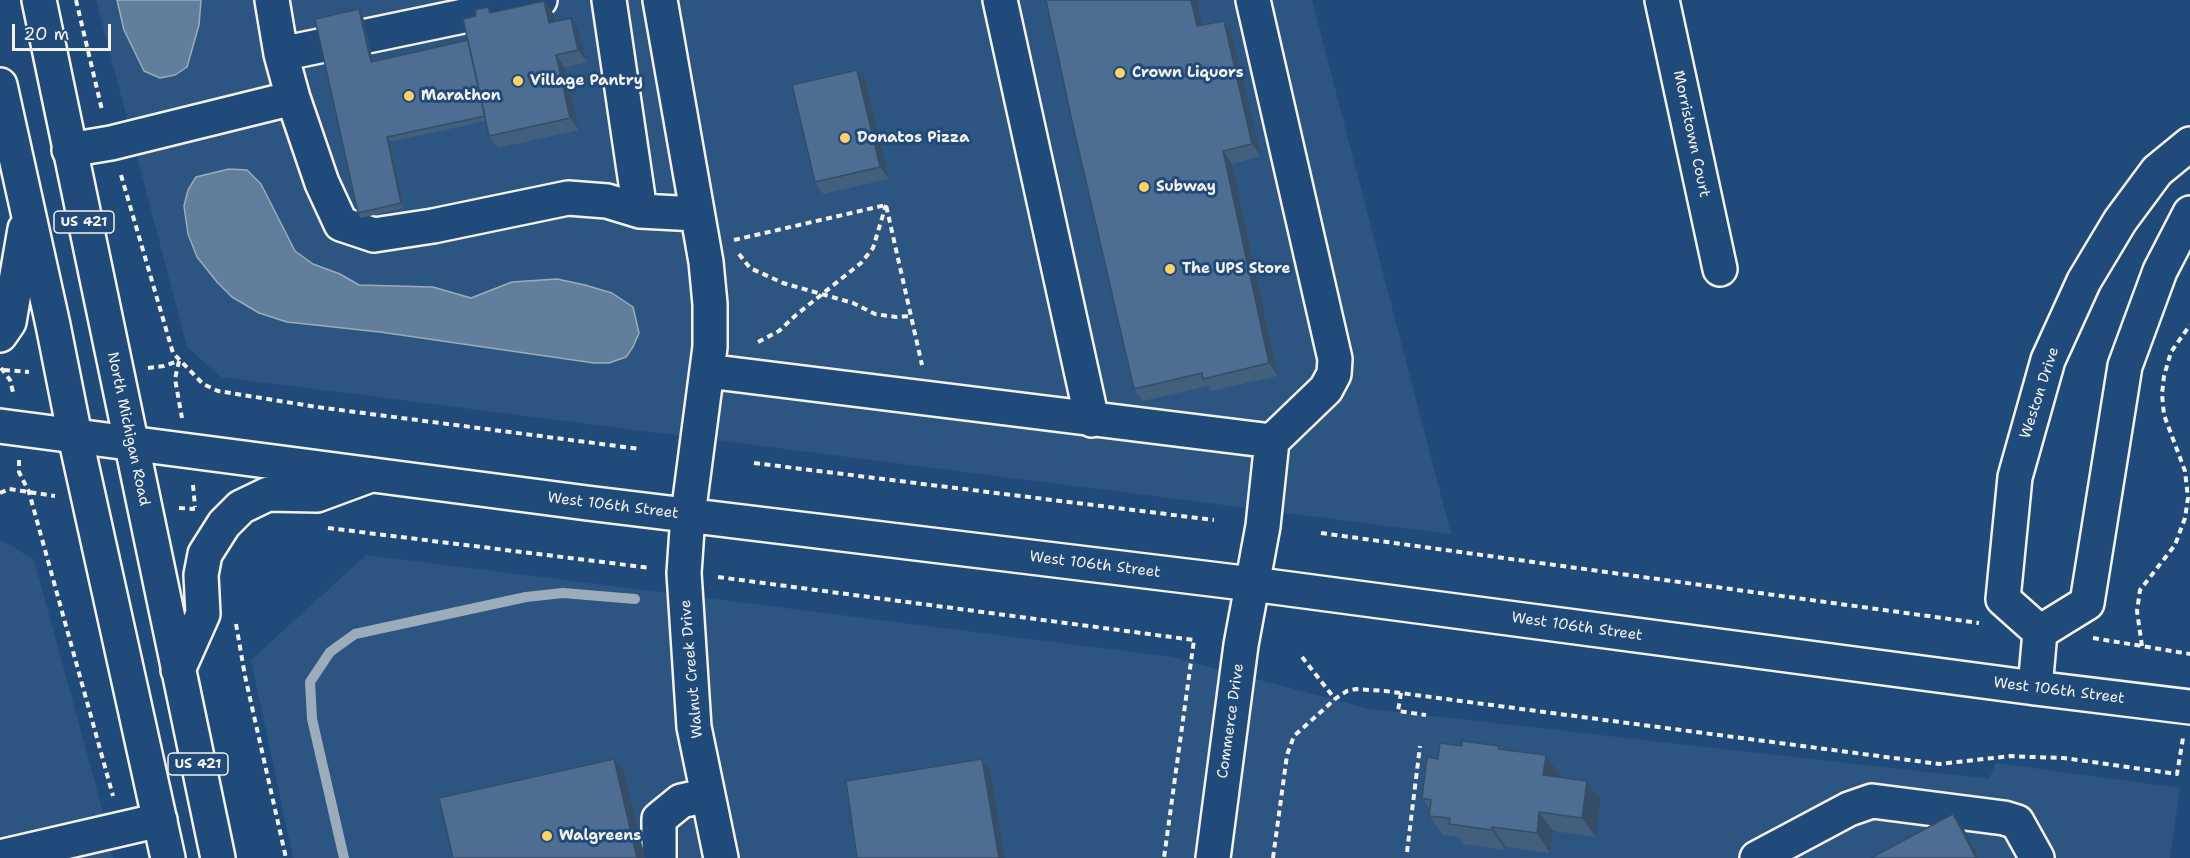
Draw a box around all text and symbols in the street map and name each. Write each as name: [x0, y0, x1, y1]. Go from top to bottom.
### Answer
scale bar: [15, 12, 114, 50]
text: 20 m: [23, 22, 69, 46]
place label: Crown Liquors: [1132, 64, 1244, 82]
marker: Crown Liquors: [1113, 66, 1127, 80]
street label: Morristown Court: [1669, 69, 1713, 199]
place label: Village Pantry: [530, 72, 643, 90]
marker: Village Pantry: [511, 74, 525, 88]
place label: Marathon: [421, 87, 501, 105]
marker: Marathon: [402, 89, 416, 103]
place label: Donatos Pizza: [857, 129, 969, 147]
marker: Donatos Pizza: [838, 131, 852, 145]
place label: Subway: [1156, 178, 1216, 196]
marker: Subway: [1137, 180, 1151, 194]
road number: US 421: [54, 211, 114, 233]
place label: The UPS Store: [1182, 260, 1290, 278]
marker: The UPS Store: [1163, 262, 1177, 276]
street label: Weston Drive: [2017, 345, 2063, 441]
street label: North Michigan Road: [103, 350, 153, 508]
street label: West 106th Street: [546, 489, 680, 523]
street label: West 106th Street: [1028, 548, 1162, 582]
street label: Walnut Creek Drive: [677, 599, 707, 739]
street label: West 106th Street: [1510, 609, 1644, 645]
street label: Commerce Drive: [1214, 662, 1248, 780]
street label: West 106th Street: [1992, 674, 2126, 708]
road number: US 421: [168, 753, 228, 775]
place label: Walgreens: [559, 827, 641, 845]
marker: Walgreens: [540, 829, 554, 843]

